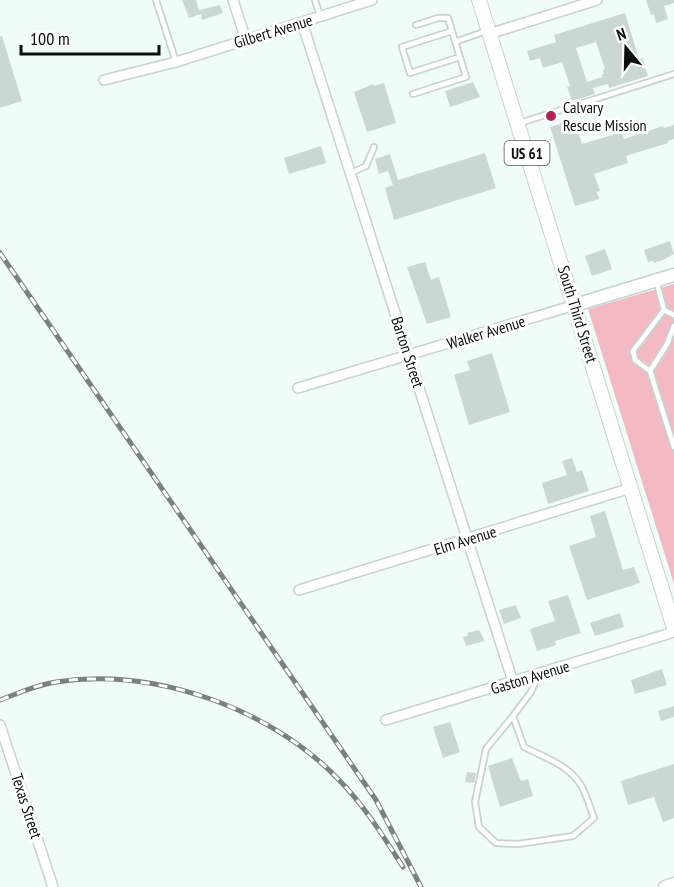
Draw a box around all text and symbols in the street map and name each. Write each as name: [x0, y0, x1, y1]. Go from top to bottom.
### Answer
street label: Gilbert Avenue: [231, 10, 315, 52]
scale bar: [21, 18, 159, 56]
north arrow: [596, 18, 656, 78]
text: N: [614, 23, 628, 45]
text: 100 m: [30, 27, 70, 50]
place label: Calvary Rescue Mission: [563, 97, 647, 135]
marker: Calvary Rescue Mission: [544, 109, 558, 123]
road number: US 61: [504, 141, 550, 165]
street label: South Third Street: [554, 263, 602, 366]
street label: Walker Avenue: [444, 311, 528, 353]
street label: Barton Street: [387, 314, 429, 391]
street label: Elm Avenue: [431, 521, 499, 559]
street label: Gaston Avenue: [488, 656, 572, 698]
street label: Texas Street: [7, 771, 47, 841]

